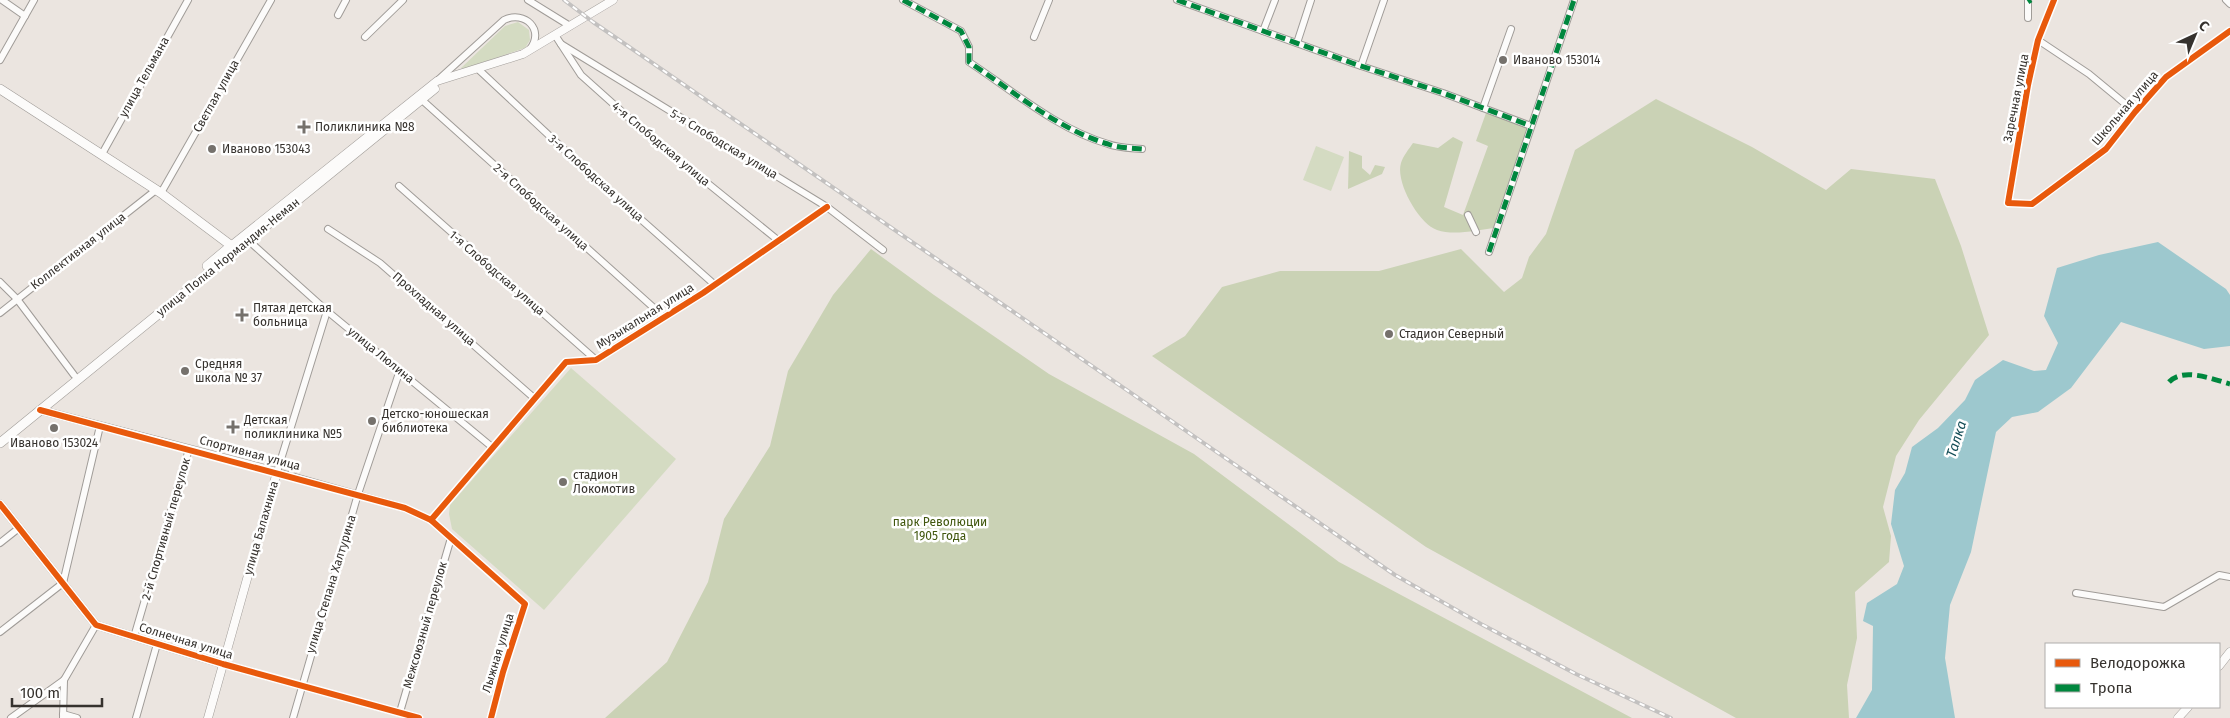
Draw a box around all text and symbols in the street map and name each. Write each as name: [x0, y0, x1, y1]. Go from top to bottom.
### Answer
north arrow: [2170, 10, 2220, 60]
text: С: [2195, 17, 2212, 35]
street label: улица Тельмана: [116, 34, 172, 120]
place label: Иваново 153014: [1513, 53, 1601, 67]
street label: Заречная улица: [2001, 53, 2031, 143]
marker: Иваново 153014: [1497, 54, 1509, 66]
street label: Светлая улица: [190, 57, 242, 135]
street label: Школьная улица: [2089, 68, 2161, 148]
street label: 4-я Слободская улица: [609, 99, 713, 189]
street label: 5-я Слободская улица: [668, 106, 780, 182]
marker: Поликлиника №8: [297, 120, 311, 134]
place label: Поликлиника №8: [315, 120, 415, 134]
street label: 3-я Слободская улица: [546, 132, 646, 224]
place label: Иваново 153043: [222, 142, 310, 156]
marker: Иваново 153043: [206, 143, 218, 155]
street label: 2-я Слободская улица: [491, 161, 591, 253]
street label: улица Полка Нормандия-Неман: [154, 195, 302, 319]
street label: Коллективная улица: [28, 210, 128, 292]
street label: 1-я Слободская улица: [446, 228, 548, 318]
street label: Прохладная улица: [390, 269, 478, 349]
street label: Музыкальная улица: [594, 280, 696, 352]
place label: Пятая детская больница: [253, 301, 332, 329]
marker: Пятая детская больница: [235, 308, 249, 322]
street label: улица Люлина: [345, 324, 417, 386]
place label: Стадион Северный: [1399, 327, 1504, 341]
marker: Стадион Северный: [1383, 328, 1395, 340]
place label: Средняя школа № 37: [195, 357, 262, 385]
marker: Средняя школа № 37: [179, 365, 191, 377]
place label: Детско-юношеская библиотека: [381, 407, 489, 435]
place label: Детская поликлиника №5: [243, 413, 342, 441]
marker: Детско-юношеская библиотека: [366, 415, 378, 427]
water label: Талка: [1943, 419, 1970, 460]
marker: Детская поликлиника №5: [226, 420, 240, 434]
marker: Иваново 153024: [48, 422, 60, 434]
street label: Спортивная улица: [198, 433, 302, 473]
place label: Иваново 153024: [10, 436, 99, 450]
street label: 2-й Спортивный переулок: [139, 455, 193, 602]
place label: стадион Локомотив: [573, 468, 635, 496]
marker: стадион Локомотив: [557, 476, 569, 488]
street label: улица Балахнина: [241, 479, 281, 577]
street label: улица Степана Халтурина: [303, 513, 359, 655]
park label: парк Революции 1905 года: [893, 515, 987, 543]
street label: Межсоюзный переулок: [400, 559, 450, 690]
street label: Лыжная улица: [479, 612, 517, 694]
street label: Солнечная улица: [137, 620, 235, 662]
legend: [2045, 643, 2220, 708]
text: Велодорожка: [2090, 654, 2186, 672]
scale bar: [12, 676, 102, 708]
text: Тропа: [2090, 679, 2132, 697]
text: 100 m: [20, 684, 60, 702]

